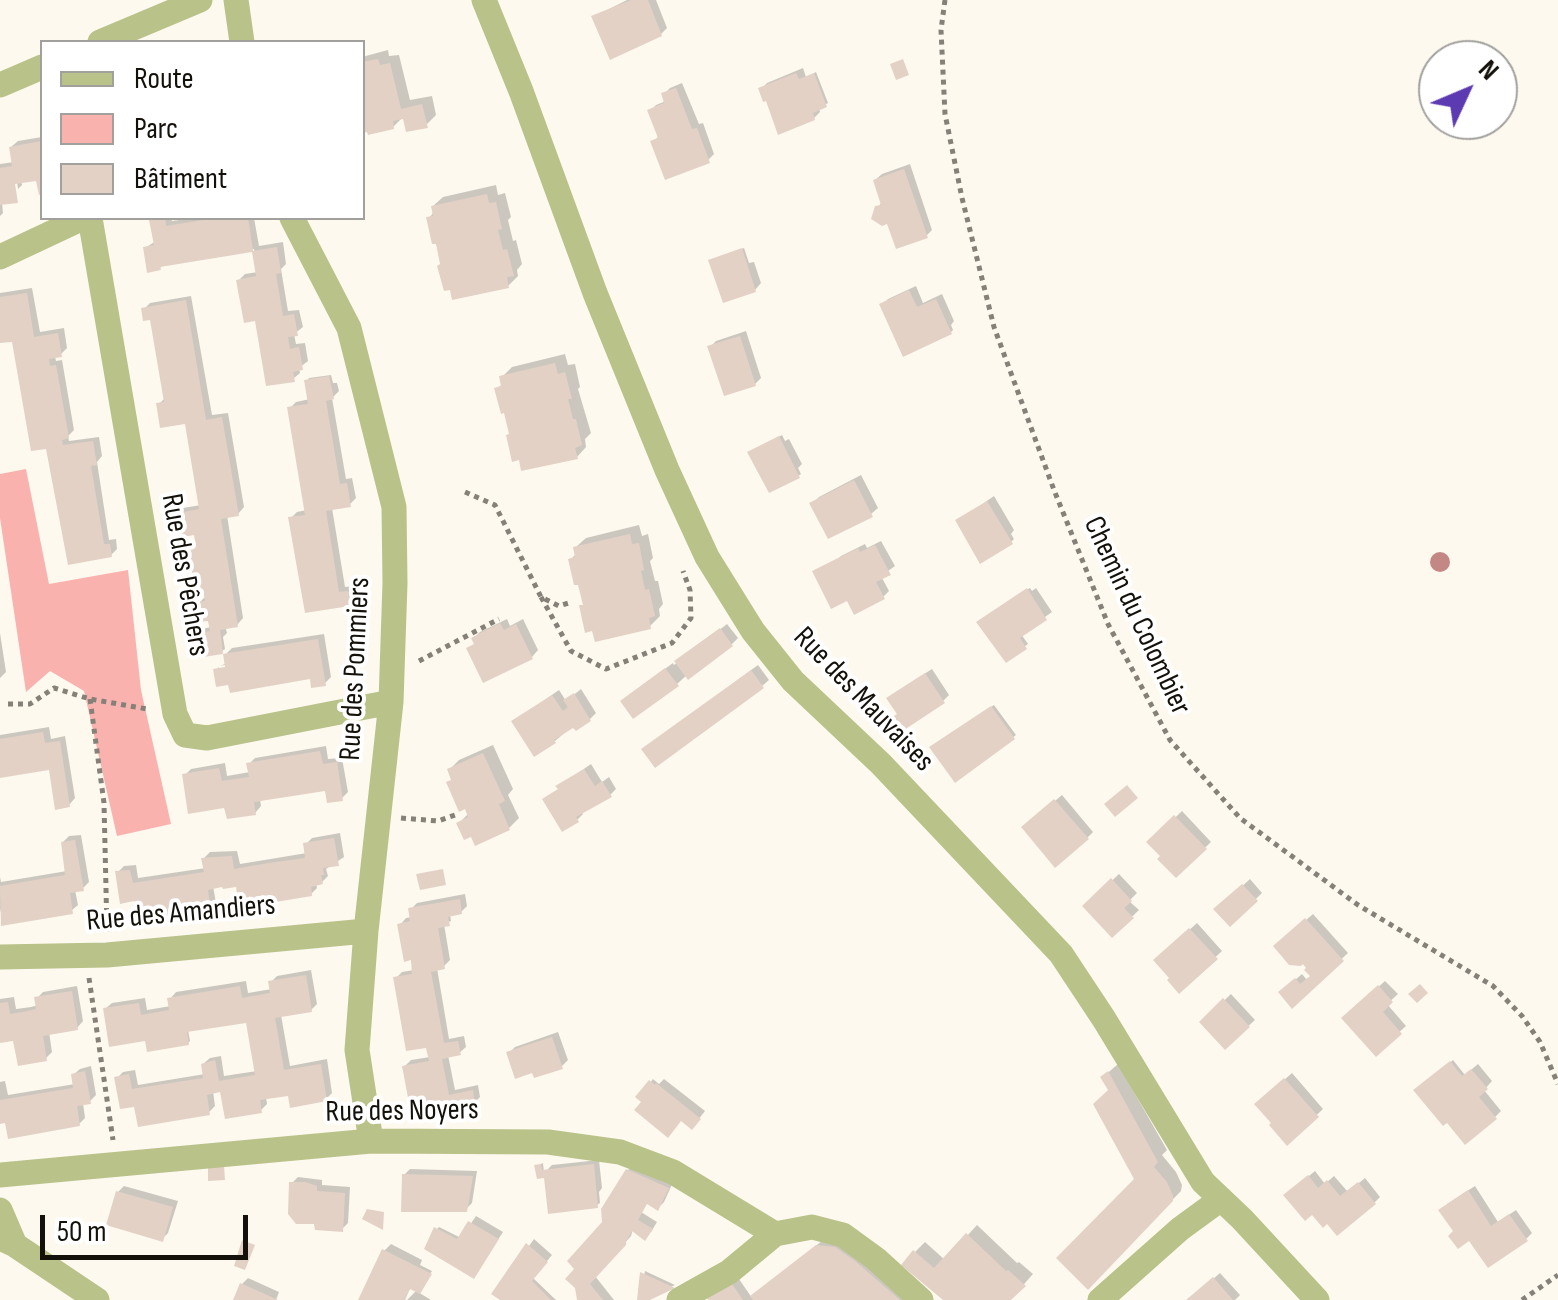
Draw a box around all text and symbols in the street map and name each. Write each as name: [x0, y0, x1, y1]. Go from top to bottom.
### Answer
legend: [40, 40, 365, 220]
north arrow: [1418, 40, 1518, 140]
text: N: [1471, 53, 1506, 87]
text: Route: [134, 61, 193, 97]
text: Parc: [134, 111, 178, 147]
text: Bâtiment: [134, 161, 227, 197]
street label: Rue des Pêchers: [152, 491, 216, 659]
street label: Chemin du Colombier: [1074, 511, 1198, 721]
street label: Rue des Pommiers: [333, 576, 379, 762]
street label: Rue des Mauvaises: [785, 620, 941, 780]
street label: Rue des Amandiers: [85, 888, 277, 940]
street label: Rue des Noyers: [325, 1093, 479, 1131]
scale bar: [45, 1195, 252, 1257]
text: 50 m: [57, 1214, 106, 1250]

